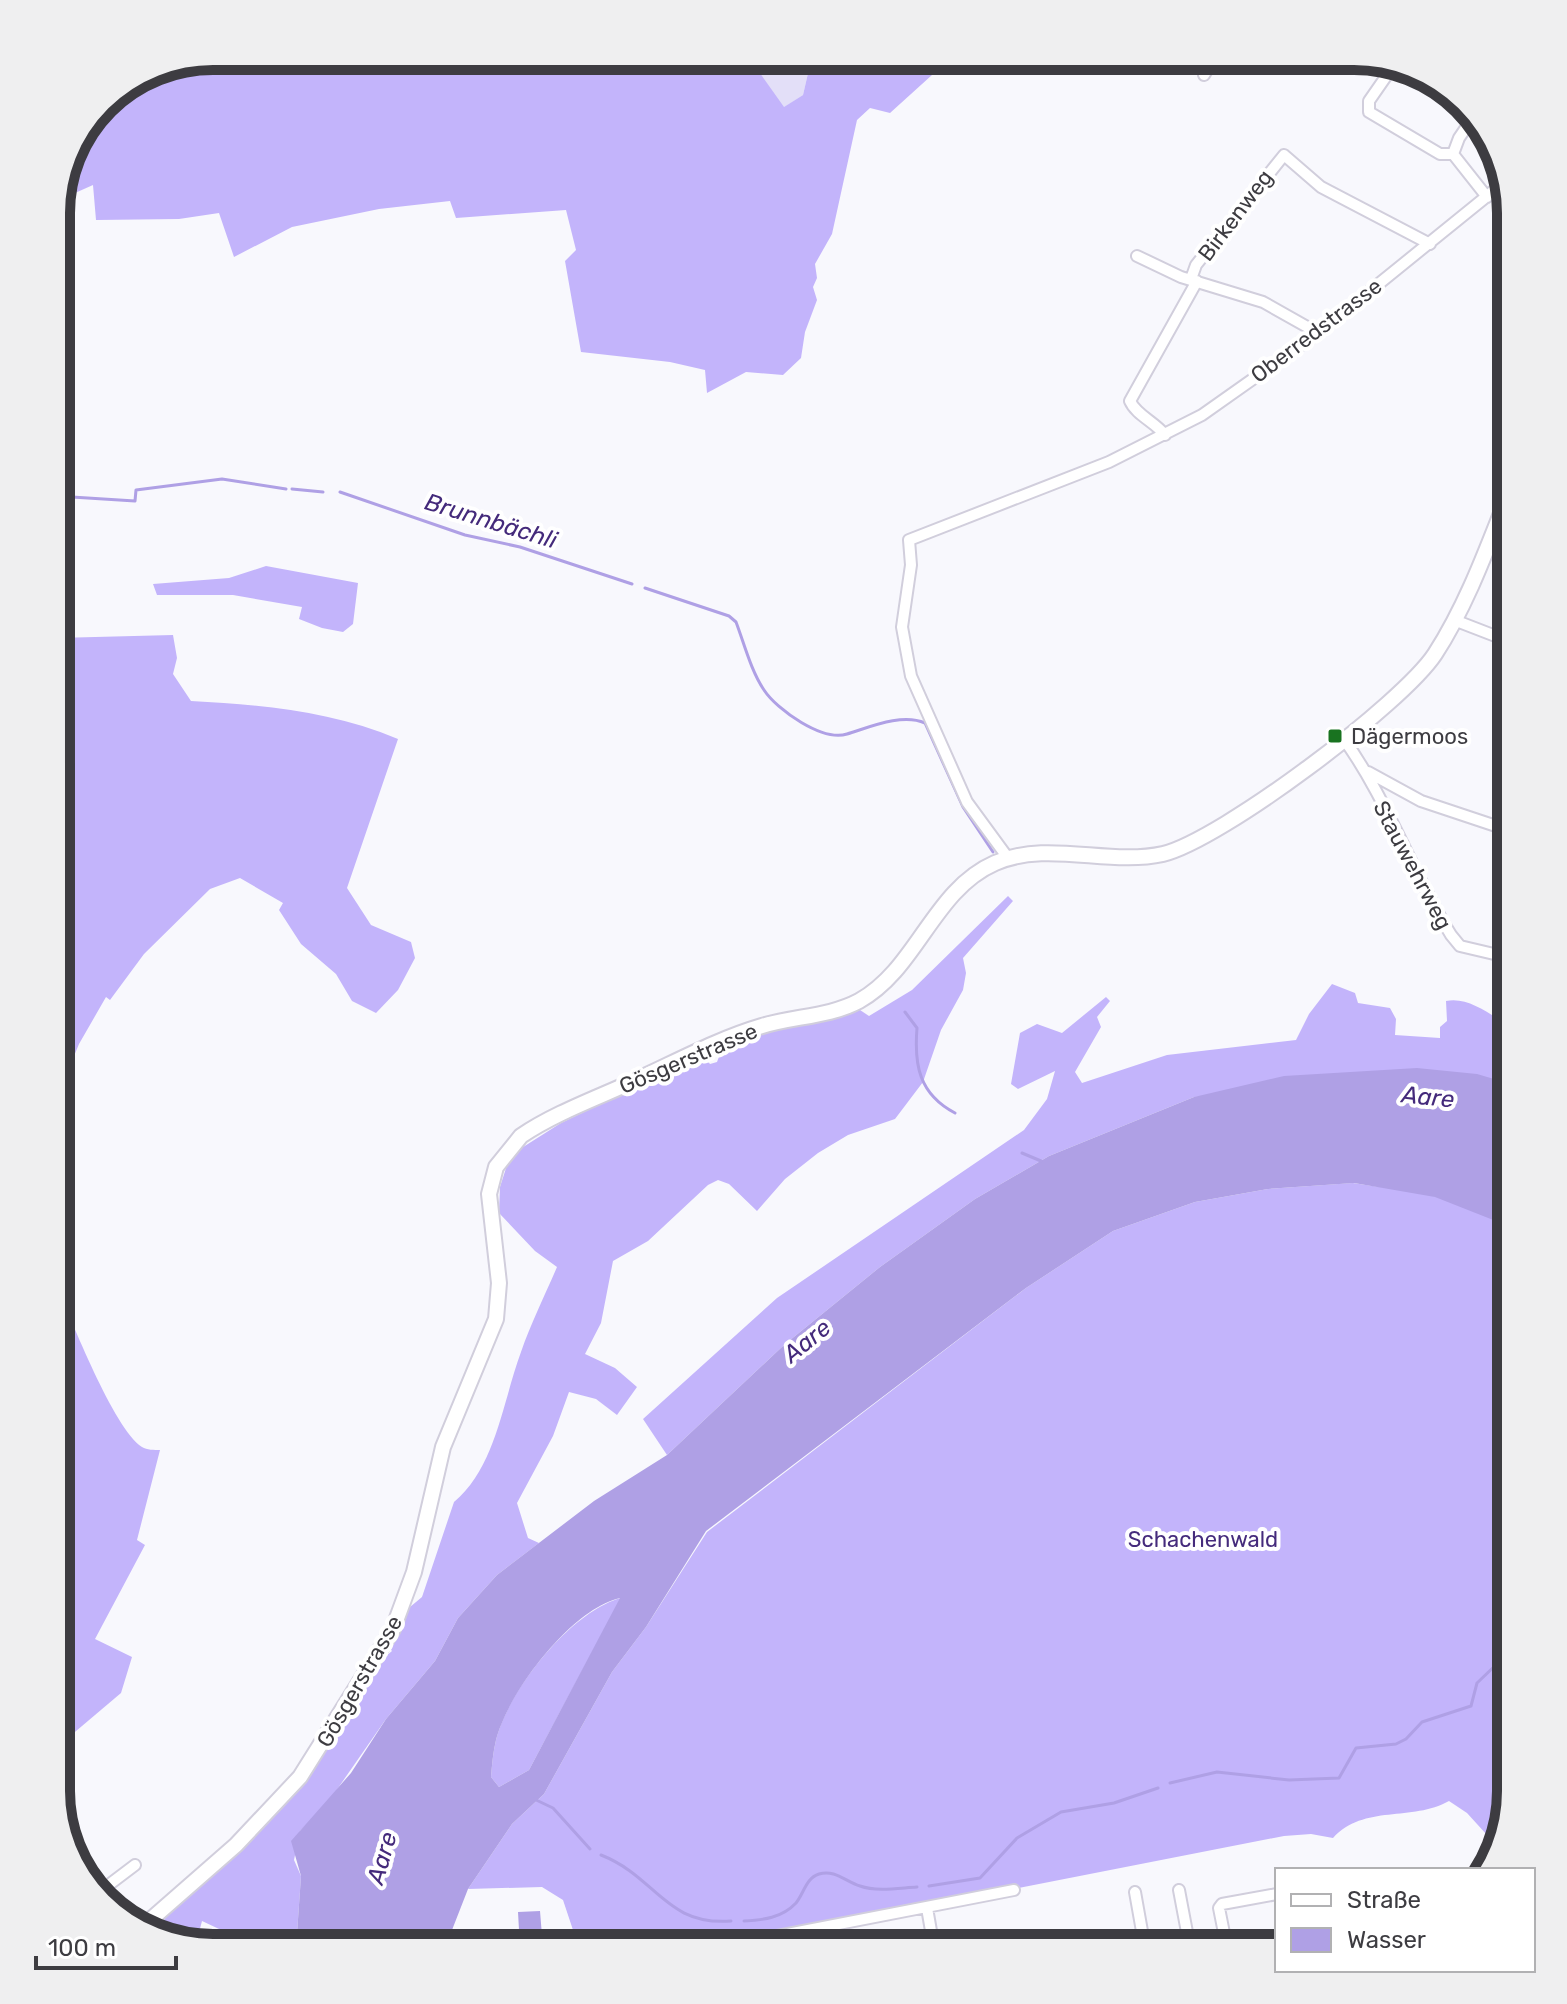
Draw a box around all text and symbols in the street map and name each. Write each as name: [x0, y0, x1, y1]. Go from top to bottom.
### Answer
street label: Birkenweg: [1192, 164, 1279, 266]
street label: Oberredstrasse: [1245, 272, 1387, 388]
water label: Brunnbächli: [422, 488, 562, 555]
place label: Dägermoos: [1351, 723, 1468, 750]
marker: Dägermoos: [1326, 727, 1344, 745]
street label: Stauwehrweg: [1367, 796, 1458, 934]
street label: Gösgerstrasse: [615, 1017, 761, 1100]
water label: Aare: [1398, 1080, 1456, 1114]
water label: Aare: [776, 1314, 836, 1370]
park label: Schachenwald: [1128, 1526, 1278, 1553]
street label: Gösgerstrasse: [311, 1611, 408, 1752]
water label: Aare: [361, 1829, 403, 1889]
legend: [1275, 1868, 1535, 1972]
text: Straße: [1347, 1886, 1421, 1914]
scale bar: [36, 1920, 176, 1970]
text: Wasser: [1347, 1926, 1426, 1954]
text: 100 m: [48, 1934, 116, 1962]

